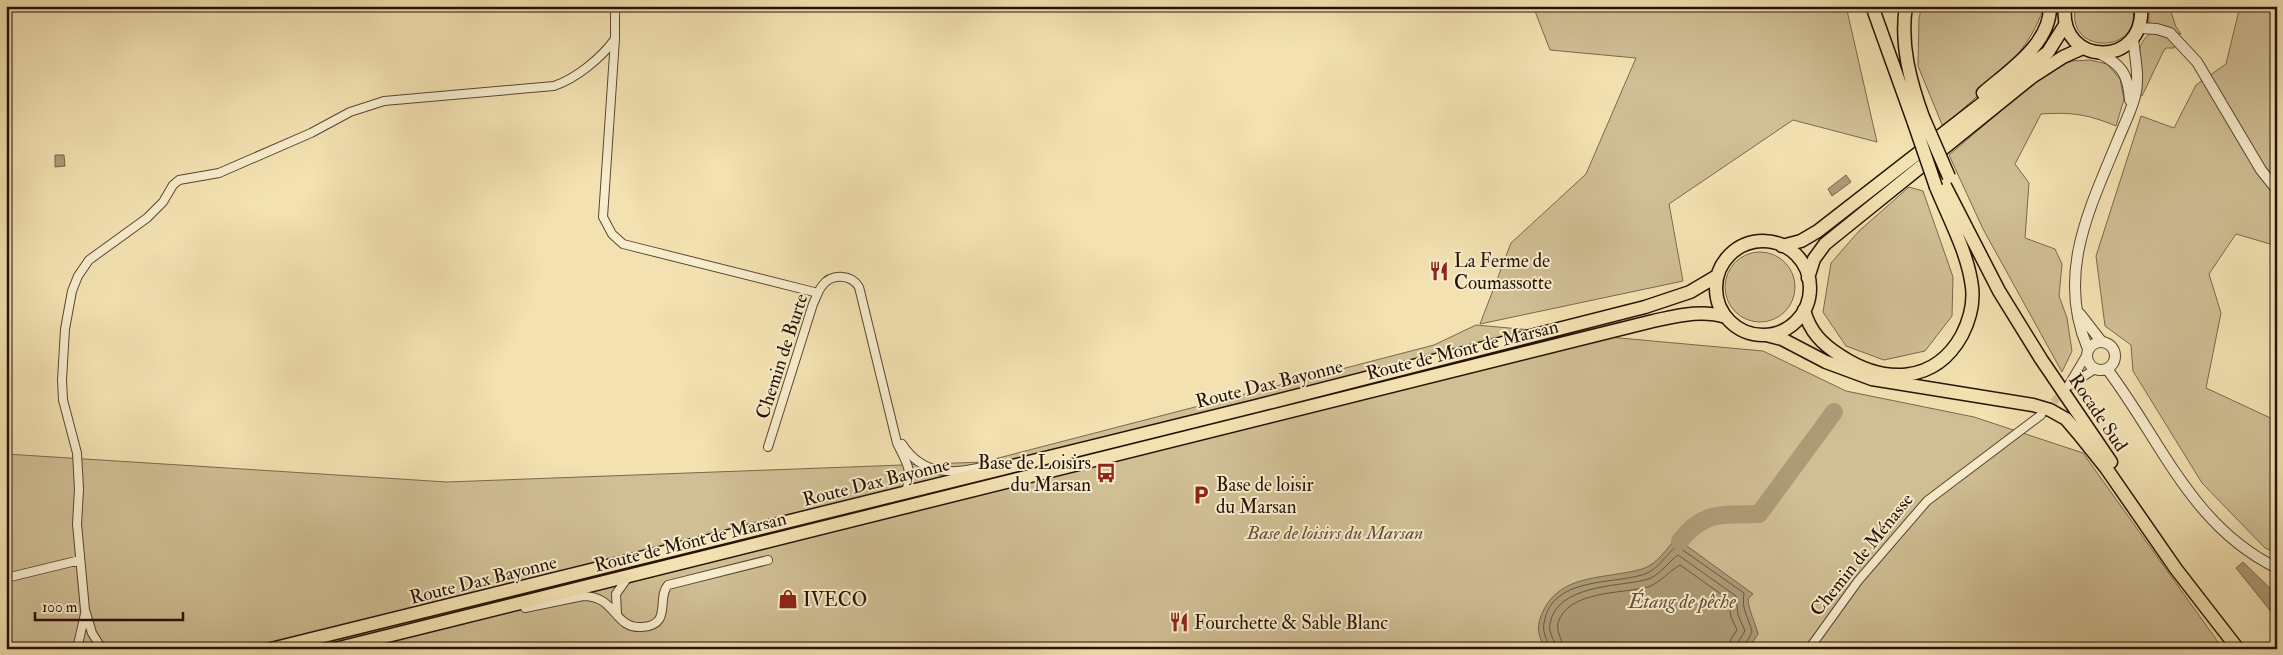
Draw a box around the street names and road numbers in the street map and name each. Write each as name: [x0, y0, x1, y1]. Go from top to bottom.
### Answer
street label: Chemin de Burte: [750, 291, 813, 422]
street label: Route de Mont de Marsan: [1364, 314, 1561, 385]
street label: Route Dax Bayonne: [1193, 354, 1346, 414]
street label: Rocade Sud: [2063, 369, 2133, 457]
street label: Route Dax Bayonne: [800, 452, 953, 512]
street label: Chemin de Ménasse: [1805, 488, 1919, 621]
street label: Route de Mont de Marsan: [592, 506, 789, 577]
street label: Route Dax Bayonne: [407, 550, 560, 610]

